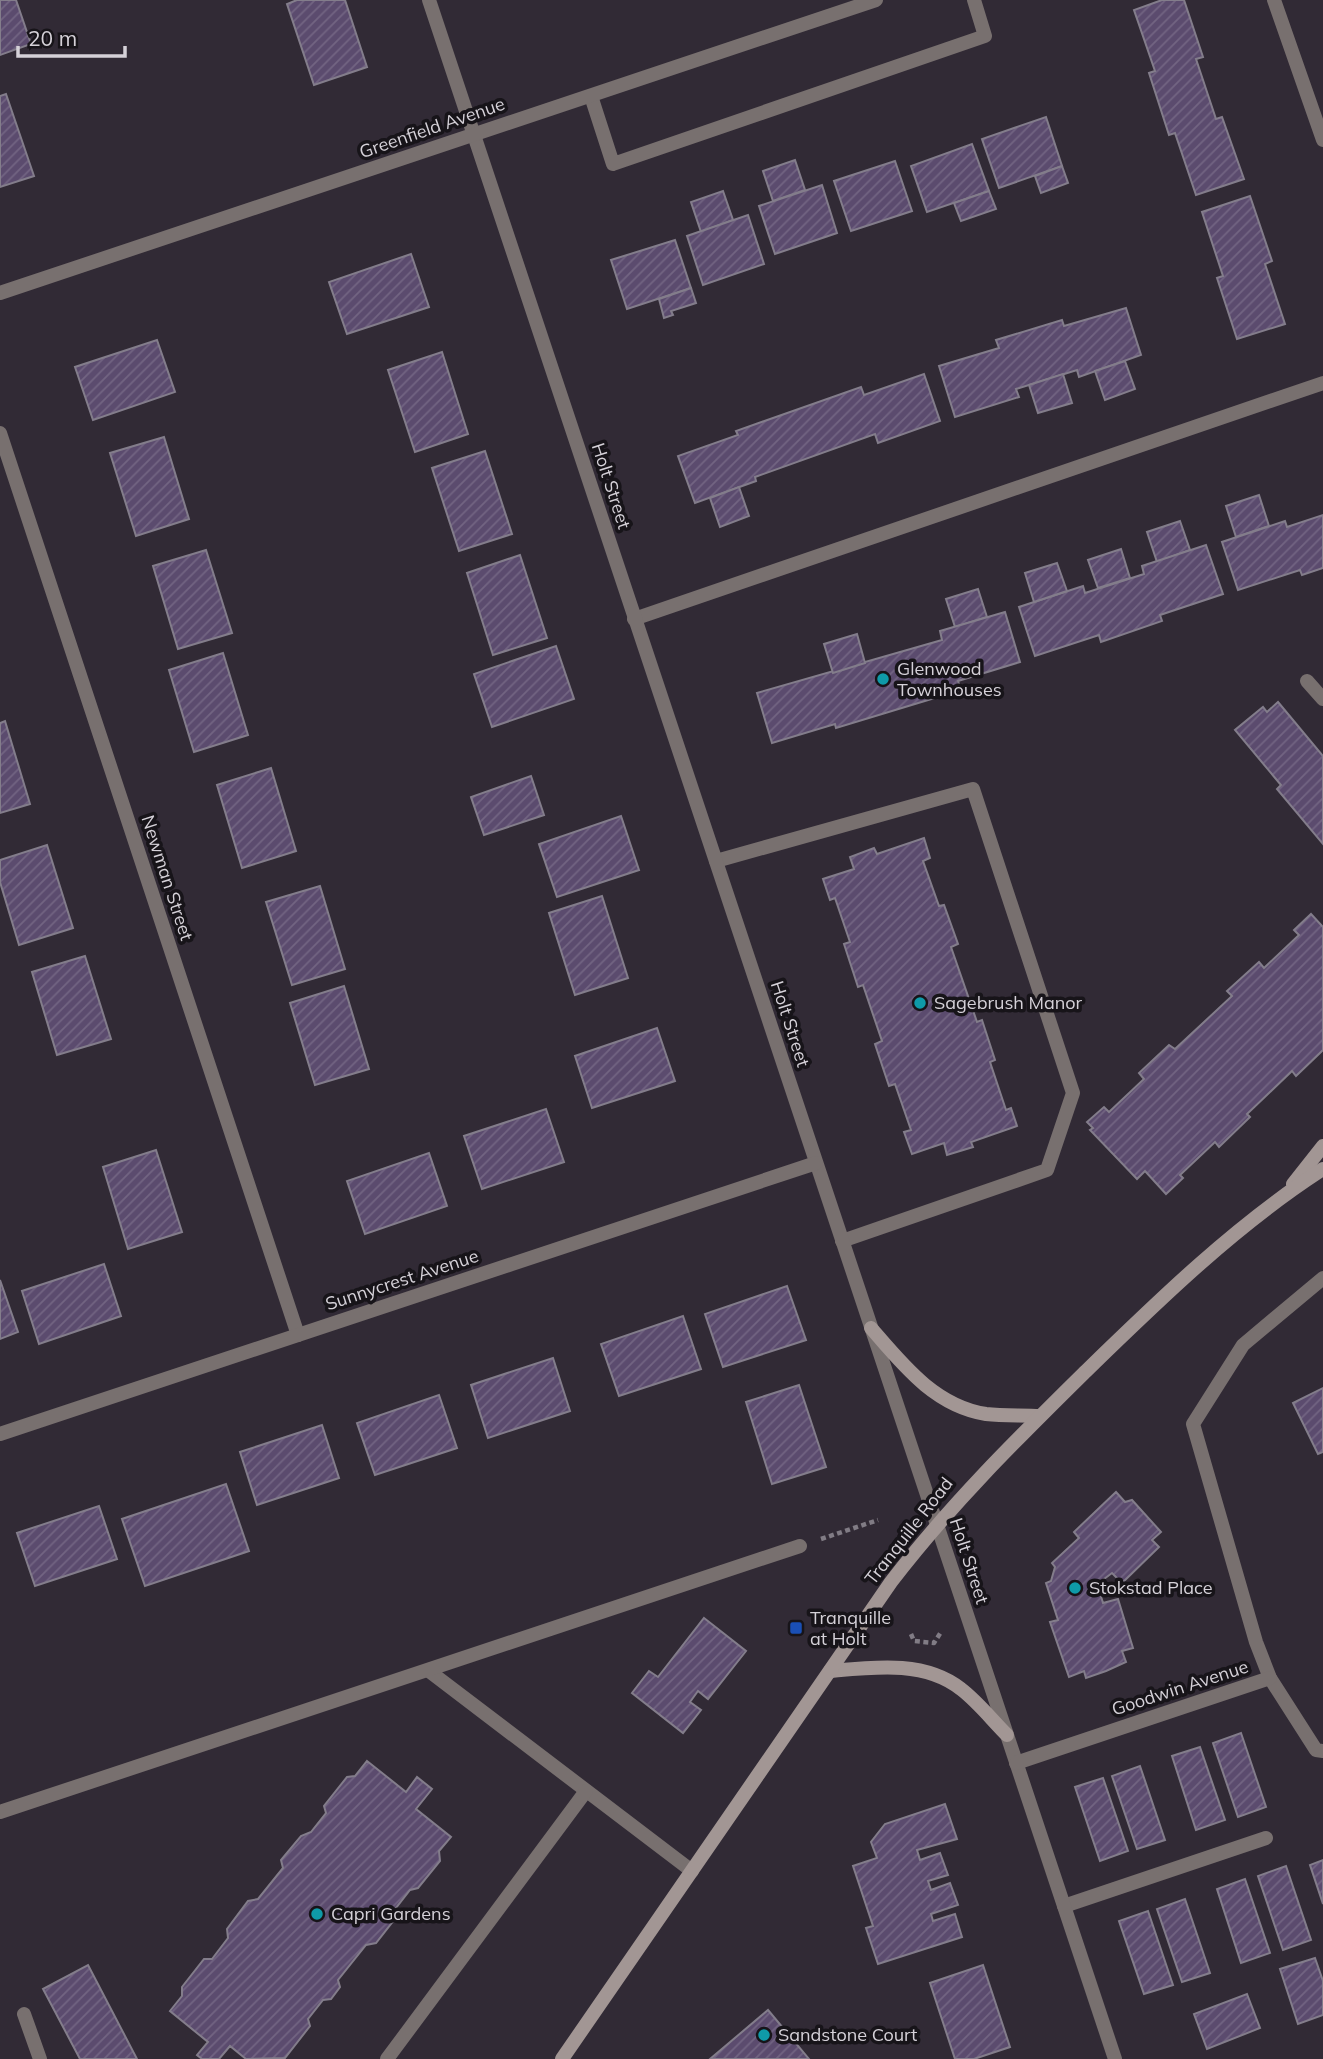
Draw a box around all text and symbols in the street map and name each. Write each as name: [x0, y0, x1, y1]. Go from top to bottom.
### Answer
scale bar: [18, 14, 124, 58]
text: 20 m: [28, 25, 77, 51]
street label: Greenfield Avenue: [356, 92, 508, 163]
street label: Holt Street: [587, 440, 636, 532]
place label: Glenwood Townhouses: [897, 657, 1002, 701]
marker: Glenwood Townhouses: [875, 671, 891, 687]
street label: Newman Street: [136, 812, 199, 943]
street label: Holt Street: [766, 978, 815, 1070]
place label: Sagebrush Manor: [934, 991, 1083, 1014]
marker: Sagebrush Manor: [912, 995, 928, 1011]
street label: Sunnycrest Avenue: [322, 1244, 481, 1315]
street label: Tranquille Road: [860, 1472, 958, 1589]
street label: Holt Street: [945, 1515, 994, 1607]
place label: Stokstad Place: [1089, 1576, 1213, 1599]
marker: Stokstad Place: [1067, 1580, 1083, 1596]
place label: Tranquille at Holt: [810, 1606, 891, 1650]
marker: Tranquille at Holt: [788, 1620, 804, 1636]
street label: Goodwin Avenue: [1109, 1655, 1251, 1720]
place label: Capri Gardens: [331, 1902, 451, 1925]
marker: Capri Gardens: [309, 1906, 325, 1922]
place label: Sandstone Court: [778, 2023, 917, 2046]
marker: Sandstone Court: [756, 2027, 772, 2043]

